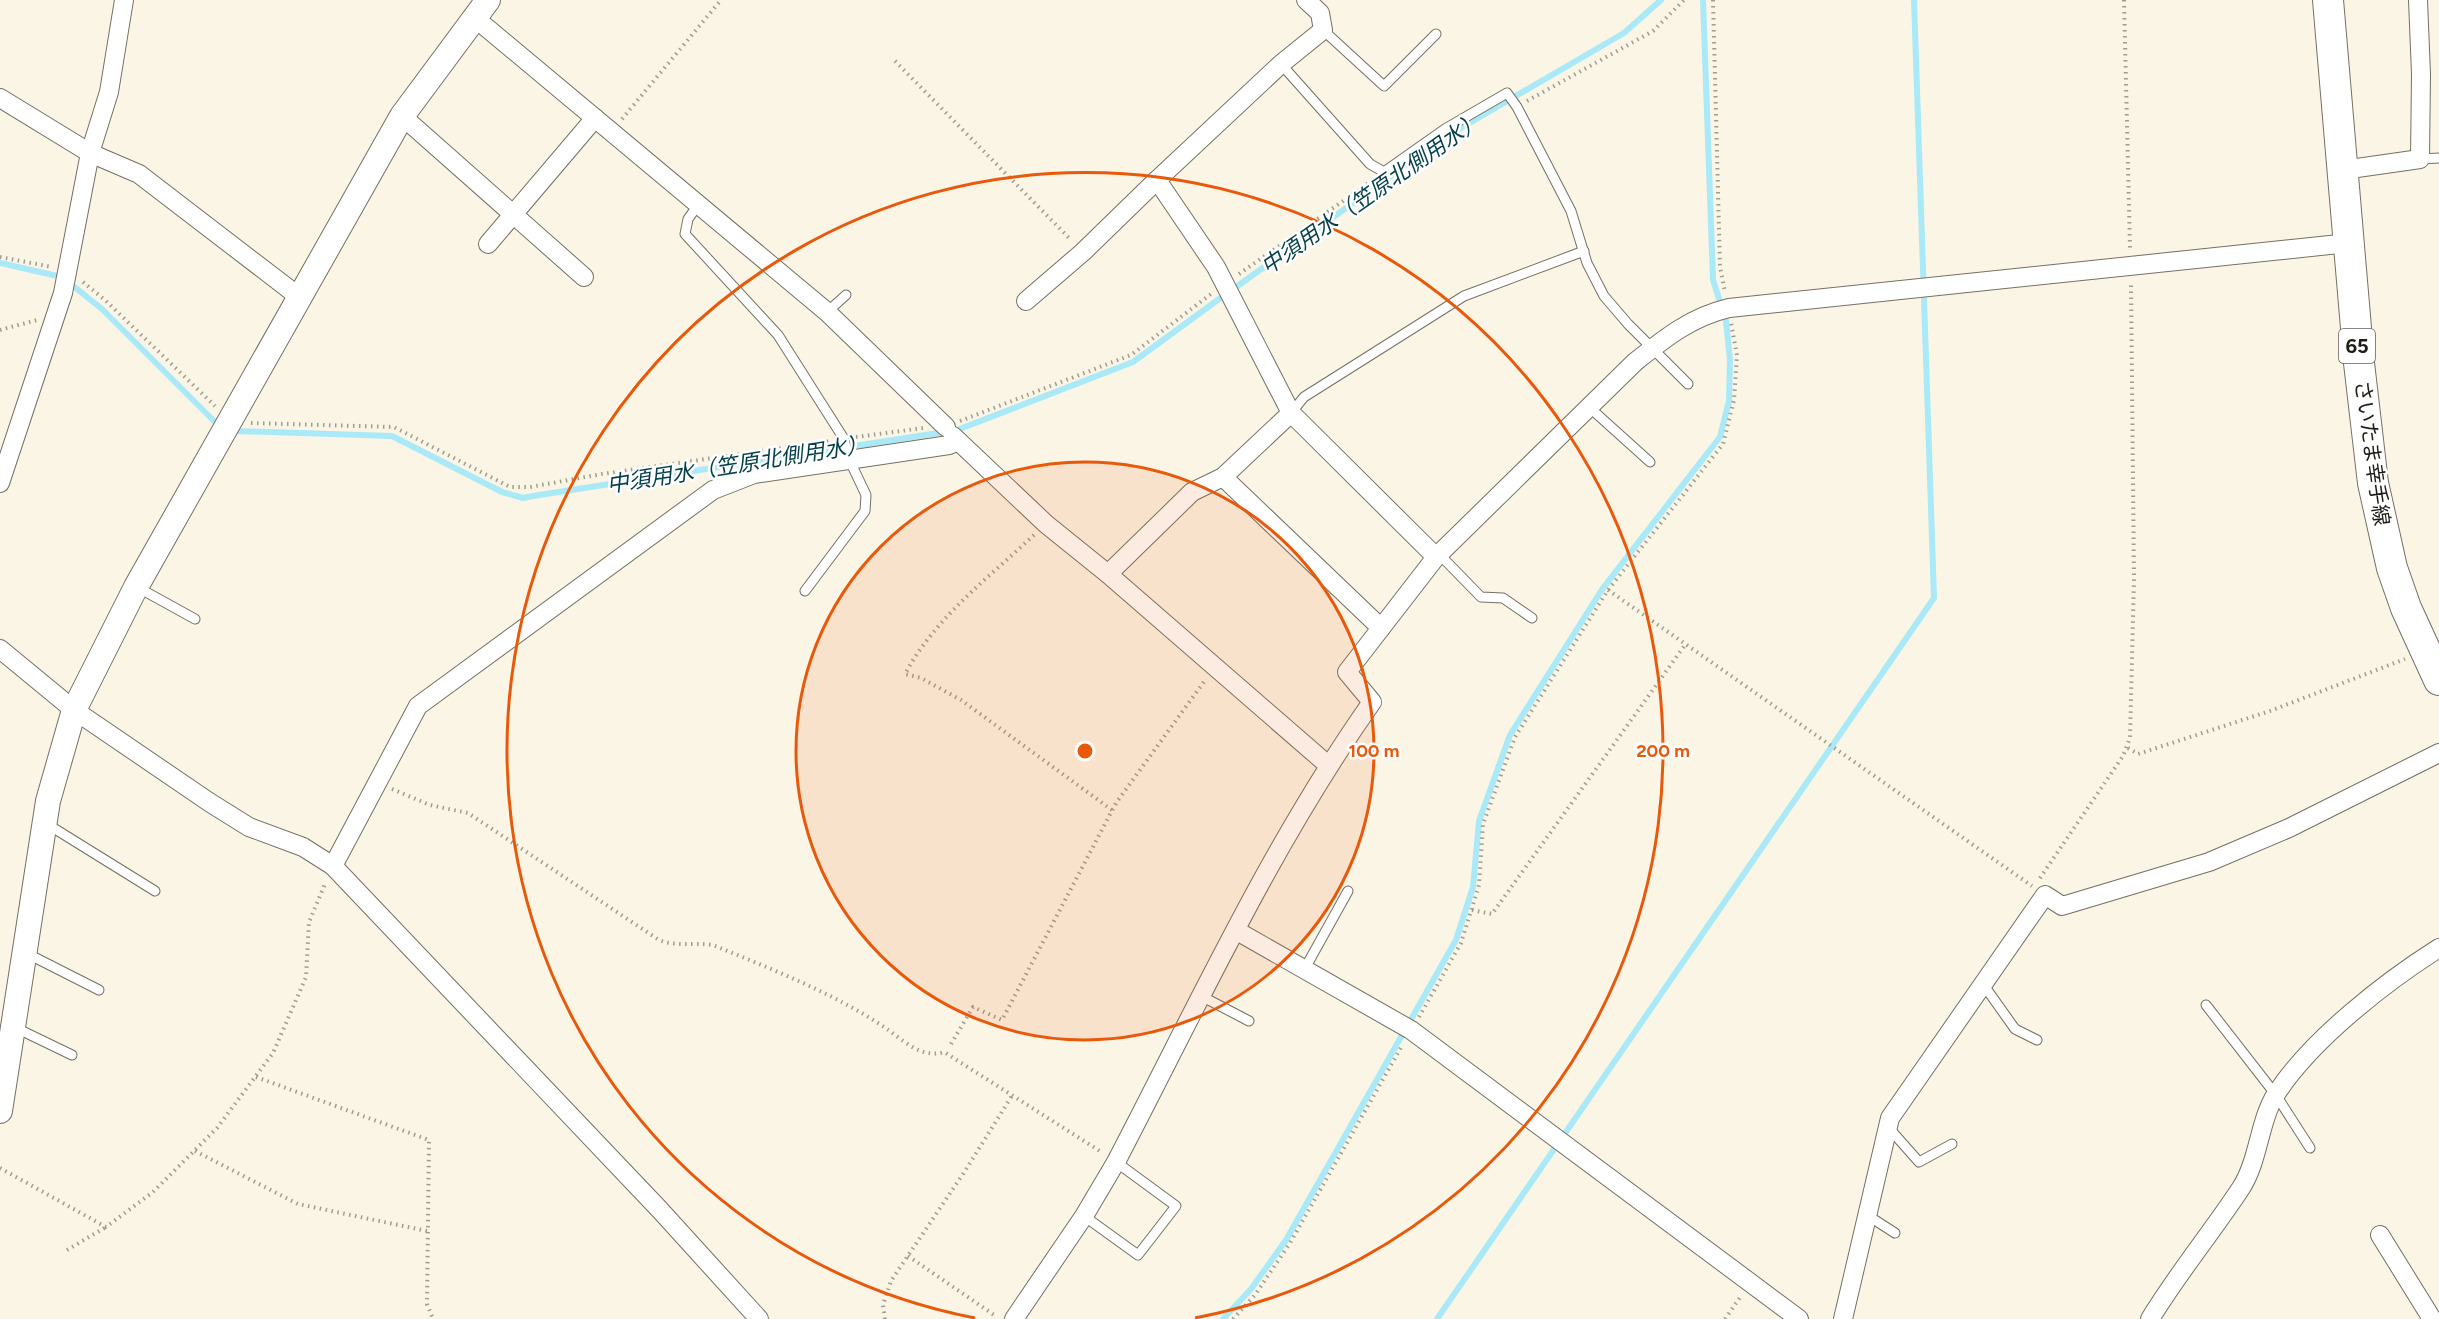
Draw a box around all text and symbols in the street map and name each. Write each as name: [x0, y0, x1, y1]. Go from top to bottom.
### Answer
water label: 中須用水（笠原北側用水）: [1255, 107, 1487, 280]
road number: 65: [2339, 329, 2375, 363]
street label: さいたま幸手線: [2350, 379, 2395, 527]
water label: 中須用水（笠原北側用水）: [605, 431, 870, 498]
text: 100 m: [1349, 740, 1399, 762]
text: 200 m: [1636, 740, 1690, 762]
centre of rings: [1075, 741, 1095, 761]

